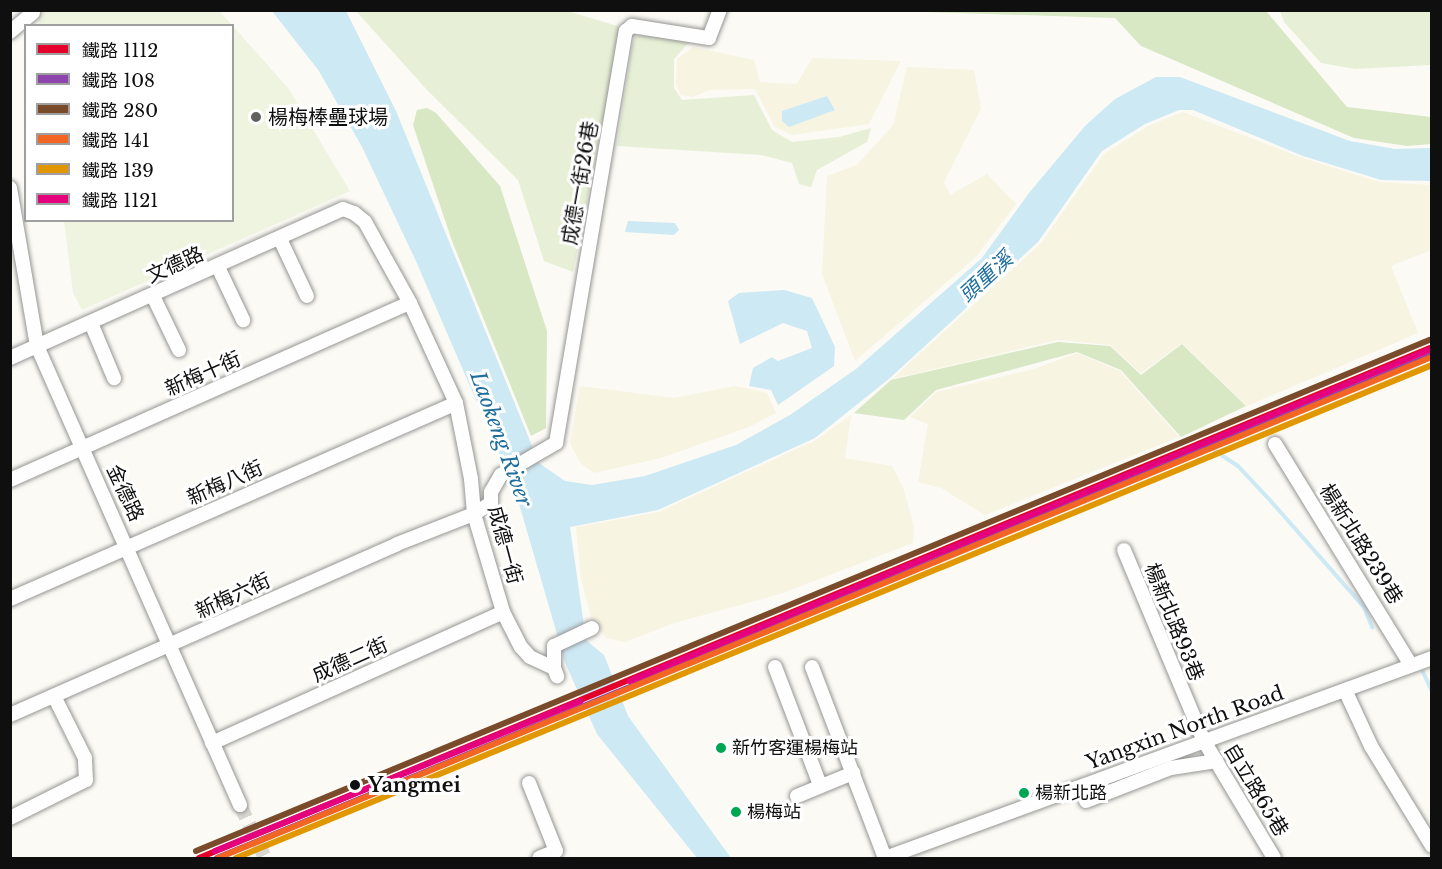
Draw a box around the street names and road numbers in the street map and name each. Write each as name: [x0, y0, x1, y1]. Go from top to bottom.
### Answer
street label: 成德一街26巷: [557, 119, 603, 247]
street label: 文德路: [143, 242, 207, 288]
street label: 新梅十街: [162, 347, 244, 401]
street label: 新梅八街: [184, 456, 266, 510]
street label: 金德路: [101, 461, 149, 525]
street label: 楊新北路239巷: [1314, 479, 1408, 609]
street label: 成德一街: [483, 503, 527, 587]
street label: 楊新北路93巷: [1139, 559, 1209, 685]
street label: 新梅六街: [192, 568, 274, 624]
street label: 成德二街: [309, 633, 391, 687]
street label: Yangxin North Road: [1083, 681, 1287, 775]
street label: 自立路65巷: [1219, 739, 1293, 841]

